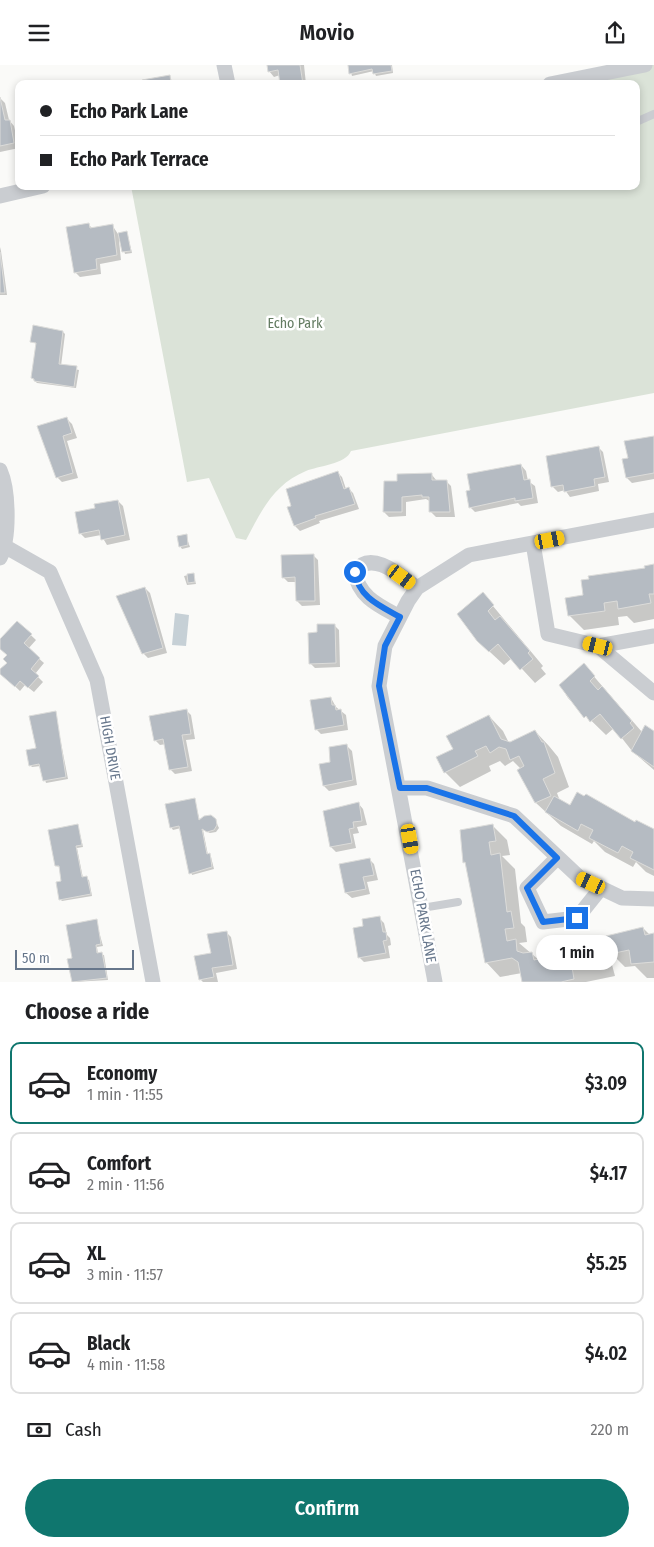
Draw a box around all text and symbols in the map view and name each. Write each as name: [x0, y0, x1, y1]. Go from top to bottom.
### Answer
icon: menu: [25, 19, 53, 47]
text: Movio: [299, 19, 355, 46]
icon: share: [601, 19, 629, 47]
text: Echo Park Lane: [70, 100, 188, 123]
text: Echo Park Terrace: [70, 148, 209, 171]
park label: Echo Park: [267, 315, 323, 332]
car: [533, 530, 566, 550]
route start: [344, 561, 366, 583]
car: [385, 562, 418, 592]
car: [581, 635, 614, 657]
street label: HIGH DRIVE: [96, 714, 124, 782]
car: [400, 823, 419, 855]
street label: ECHO PARK LANE: [406, 868, 440, 965]
car: [574, 870, 607, 896]
route end: [566, 907, 588, 929]
callout: 1 min: [536, 935, 618, 971]
text: 1 min: [560, 943, 594, 962]
scale bar: [15, 947, 134, 970]
text: 50 m: [22, 950, 50, 967]
text: Choose a ride: [25, 998, 149, 1025]
icon: car: [27, 1061, 72, 1106]
text: Economy: [87, 1062, 157, 1085]
text: $3.09: [585, 1072, 627, 1095]
text: 1 min · 11:55: [87, 1085, 163, 1104]
icon: car: [27, 1151, 72, 1196]
text: Comfort: [87, 1152, 151, 1175]
text: $4.17: [590, 1162, 627, 1185]
text: 2 min · 11:56: [87, 1175, 165, 1194]
icon: car: [27, 1241, 72, 1286]
text: XL: [87, 1242, 106, 1265]
text: $5.25: [586, 1252, 627, 1275]
text: 3 min · 11:57: [87, 1265, 163, 1284]
icon: car: [27, 1331, 72, 1376]
text: Black: [87, 1332, 130, 1355]
text: $4.02: [585, 1342, 627, 1365]
text: 4 min · 11:58: [87, 1355, 165, 1374]
icon: cash: [25, 1416, 53, 1444]
text: Cash: [65, 1418, 102, 1441]
text: 220 m: [590, 1420, 629, 1439]
button: Confirm: [25, 1479, 629, 1537]

